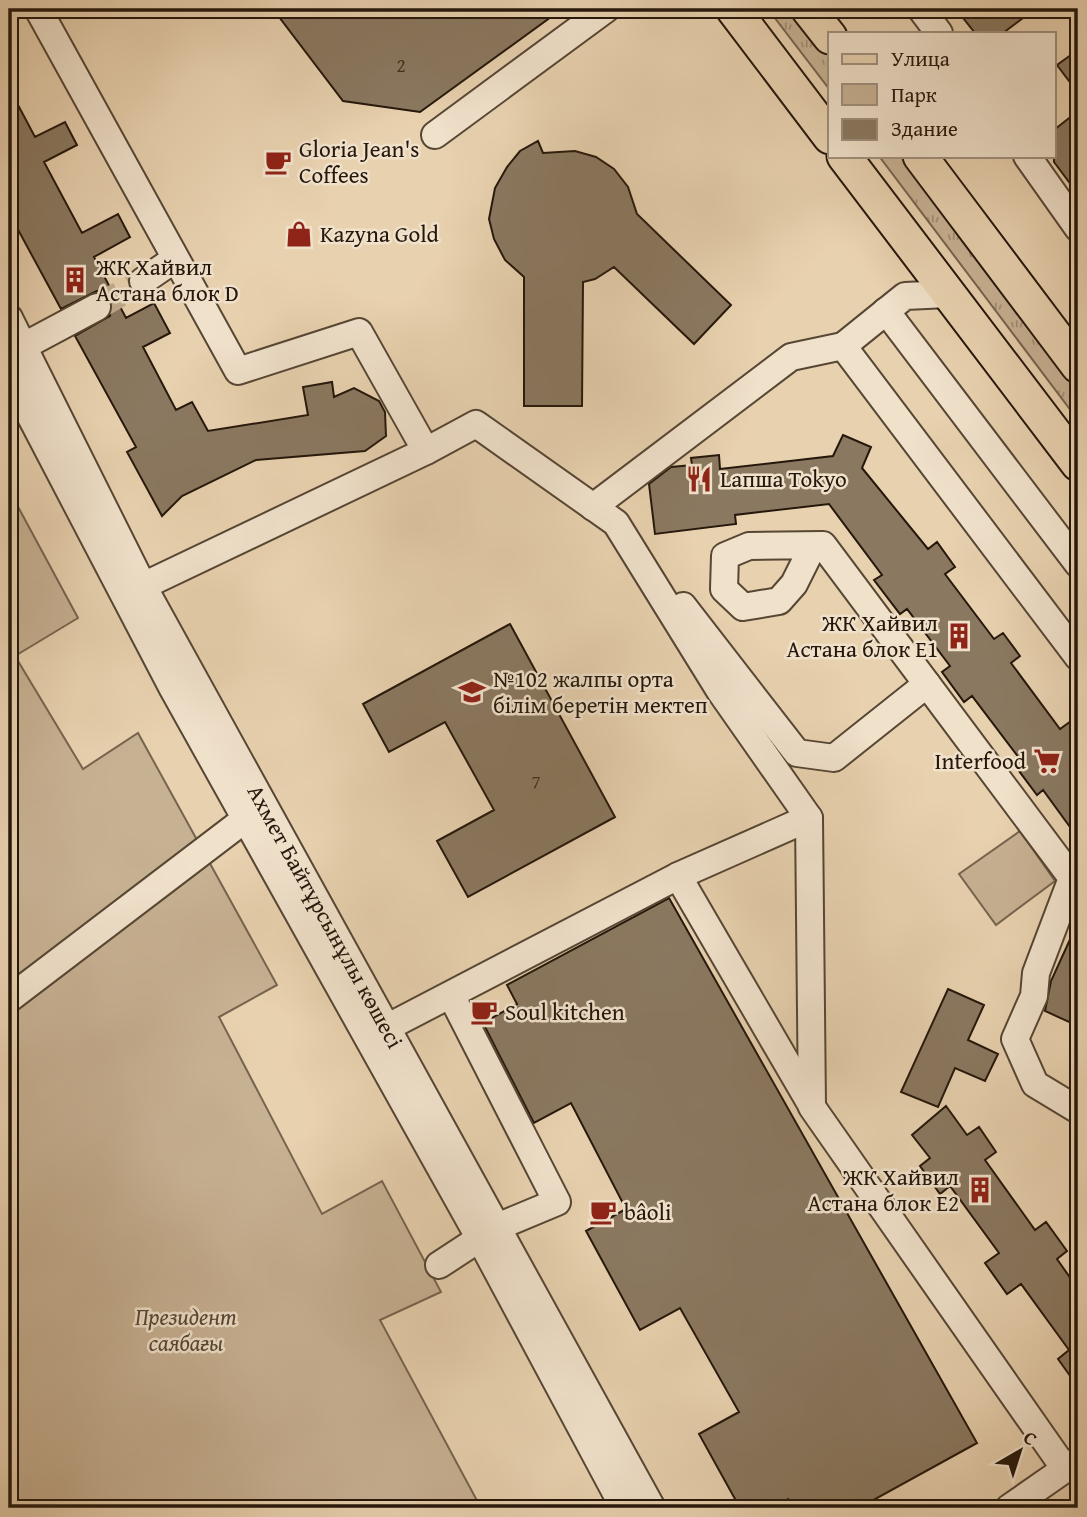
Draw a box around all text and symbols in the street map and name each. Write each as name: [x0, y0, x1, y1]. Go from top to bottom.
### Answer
legend: [828, 32, 1056, 158]
text: Улица: [891, 43, 950, 74]
house number: 2: [396, 51, 406, 79]
text: Парк: [891, 79, 937, 110]
text: Здание: [891, 113, 958, 144]
place label: Gloria Jean's Coffees: [299, 132, 420, 191]
cafe icon: Gloria Jean's Coffees: [263, 147, 293, 177]
place label: Kazyna Gold: [320, 217, 440, 250]
shop icon: Kazyna Gold: [284, 219, 314, 249]
place label: ЖК Хайвил Астана блок D: [95, 250, 239, 309]
building icon: ЖК Хайвил Астана блок D: [60, 265, 90, 295]
place label: Lапша Tokyo: [720, 462, 847, 495]
restaurant icon: Lапша Tokyo: [684, 464, 714, 494]
place label: ЖК Хайвил Астана блок E1: [786, 606, 938, 665]
building icon: ЖК Хайвил Астана блок E1: [944, 621, 974, 651]
place label: №102 жалпы орта білім беретін мектеп: [493, 662, 708, 721]
school or university icon: №102 жалпы орта білім беретін мектеп: [457, 677, 487, 707]
place label: Interfood: [934, 744, 1027, 777]
supermarket icon: Interfood: [1032, 746, 1062, 776]
house number: 7: [531, 767, 541, 795]
street label: Ахмет Байтұрсынұлы көшесі: [240, 778, 412, 1054]
place label: Soul kitchen: [505, 995, 625, 1028]
cafe icon: Soul kitchen: [469, 997, 499, 1027]
place label: ЖК Хайвил Астана блок E2: [807, 1160, 959, 1219]
building icon: ЖК Хайвил Астана блок E2: [965, 1175, 995, 1205]
place label: bâoli: [624, 1195, 671, 1228]
cafe icon: bâoli: [588, 1197, 618, 1227]
park label: Президент саябағы: [135, 1300, 237, 1359]
north arrow: [986, 1416, 1056, 1486]
text: С: [1018, 1424, 1044, 1452]

